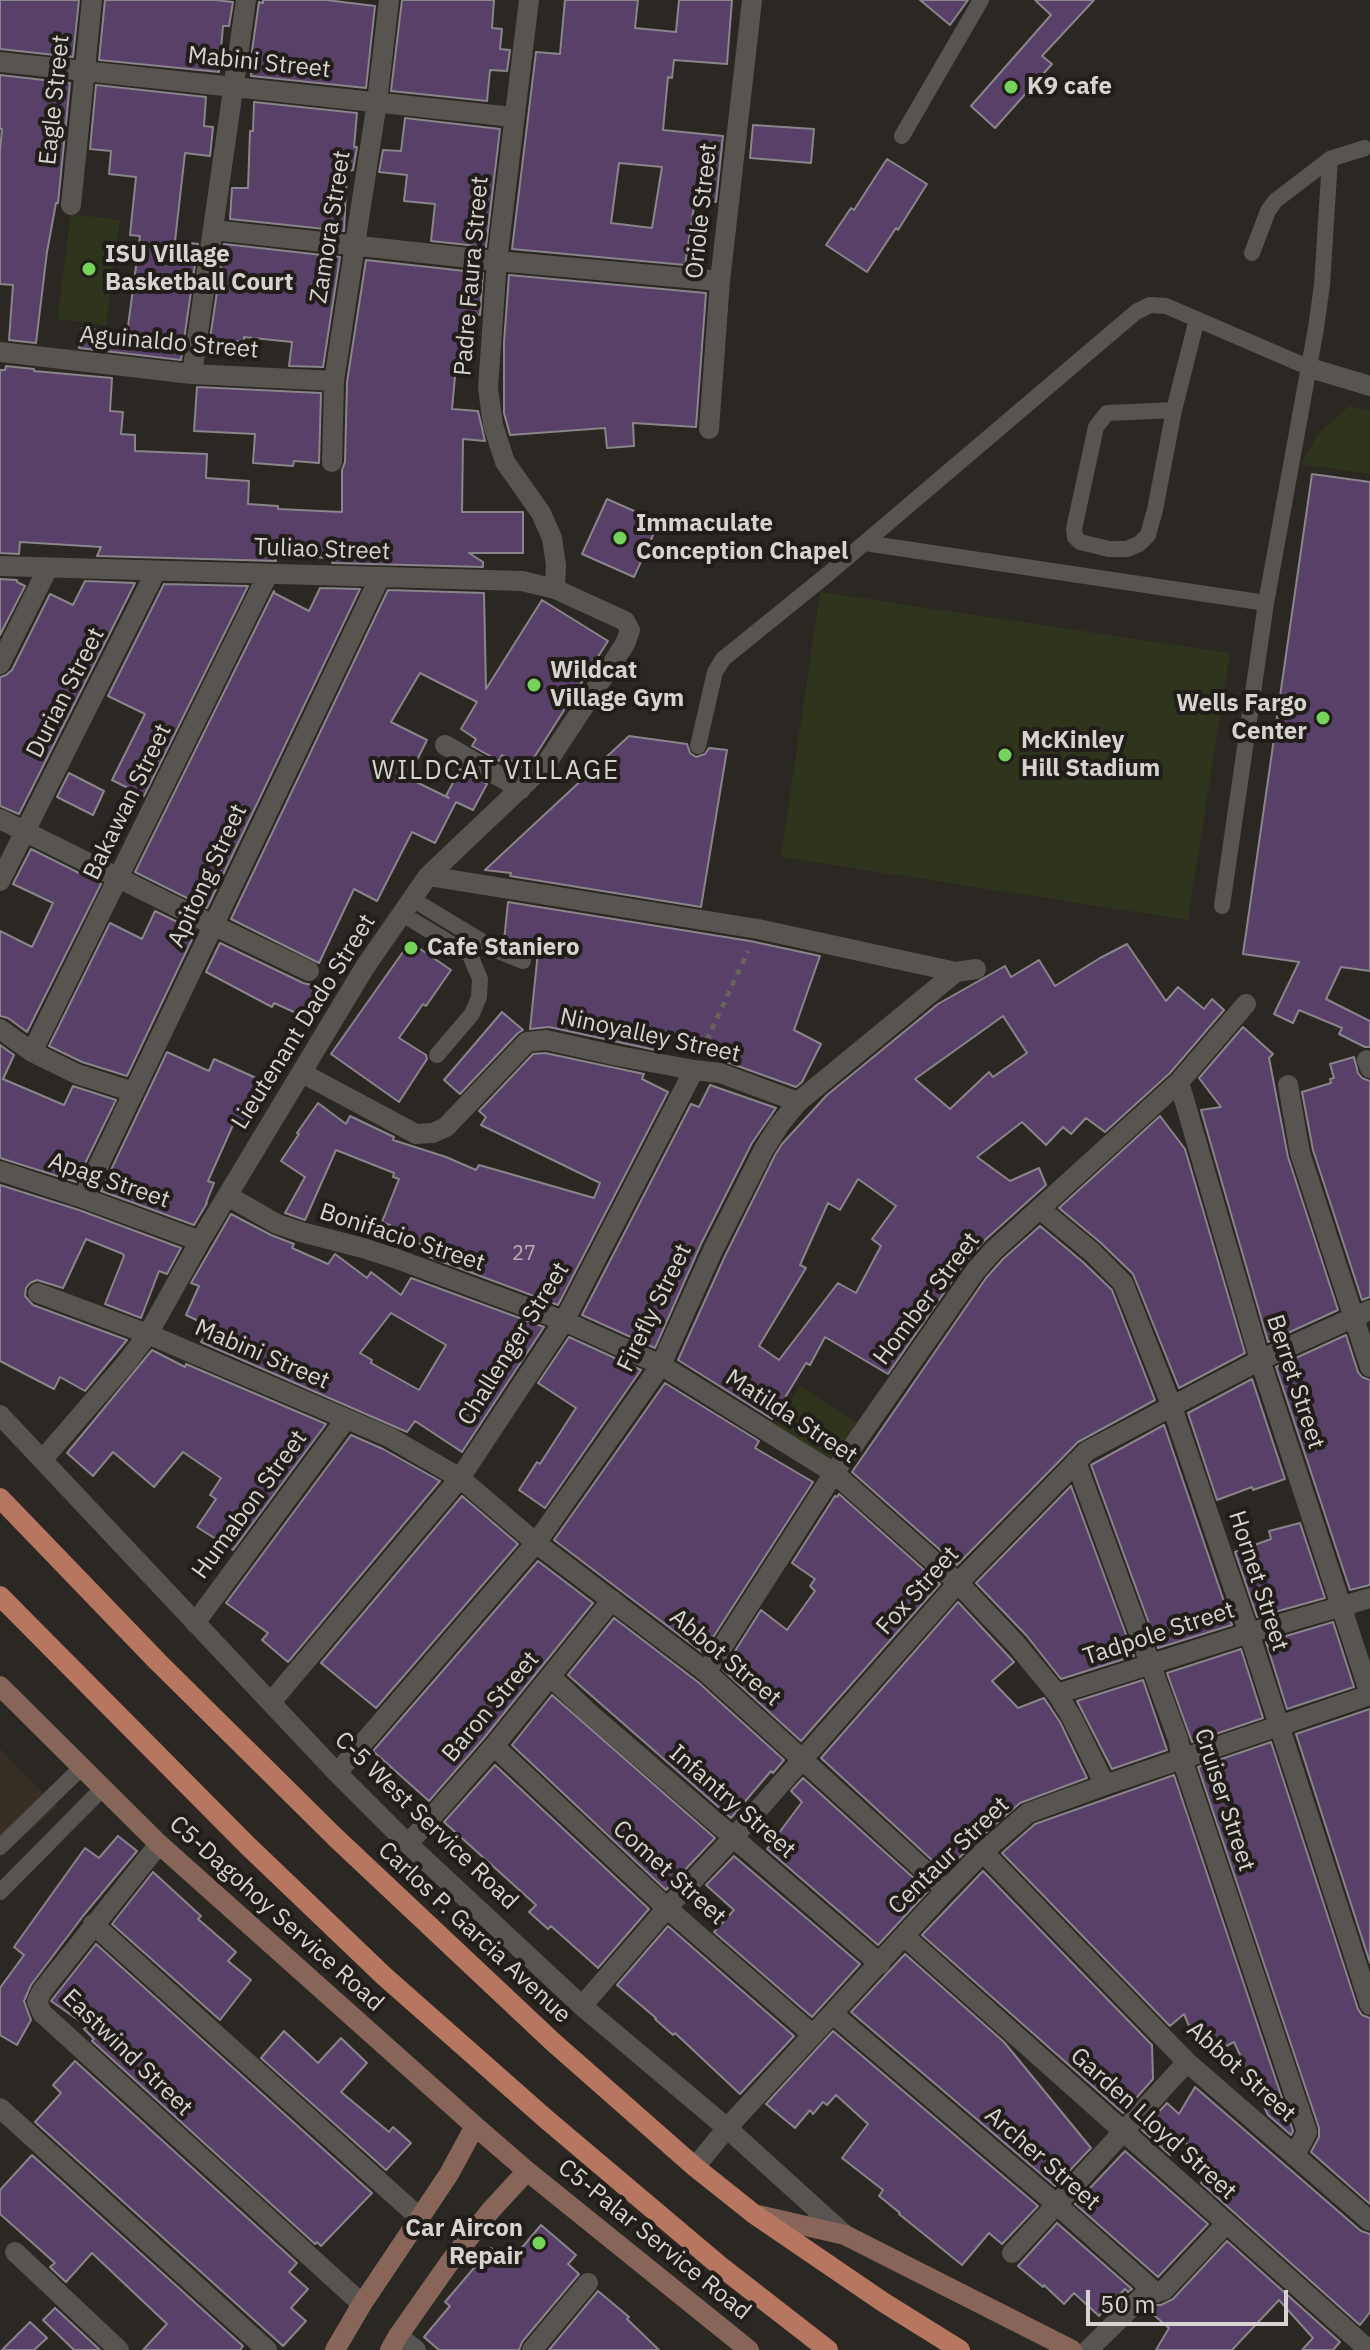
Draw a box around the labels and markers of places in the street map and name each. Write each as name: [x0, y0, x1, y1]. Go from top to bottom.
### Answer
place label: K9 cafe: [1027, 73, 1112, 101]
marker: K9 cafe: [1002, 78, 1020, 96]
place label: ISU Village Basketball Court: [105, 241, 293, 297]
marker: ISU Village Basketball Court: [80, 260, 98, 278]
place label: Immaculate Conception Chapel: [636, 510, 848, 566]
marker: Immaculate Conception Chapel: [611, 529, 629, 547]
place label: Wildcat Village Gym: [550, 657, 684, 713]
marker: Wildcat Village Gym: [525, 676, 543, 694]
place label: Wells Fargo Center: [1176, 690, 1307, 746]
marker: Wells Fargo Center: [1314, 709, 1332, 727]
place label: McKinley Hill Stadium: [1021, 727, 1160, 783]
marker: McKinley Hill Stadium: [996, 746, 1014, 764]
place label: Cafe Staniero: [427, 934, 579, 962]
marker: Cafe Staniero: [402, 939, 420, 957]
place label: Car Aircon Repair: [405, 2215, 523, 2271]
marker: Car Aircon Repair: [530, 2234, 548, 2252]

